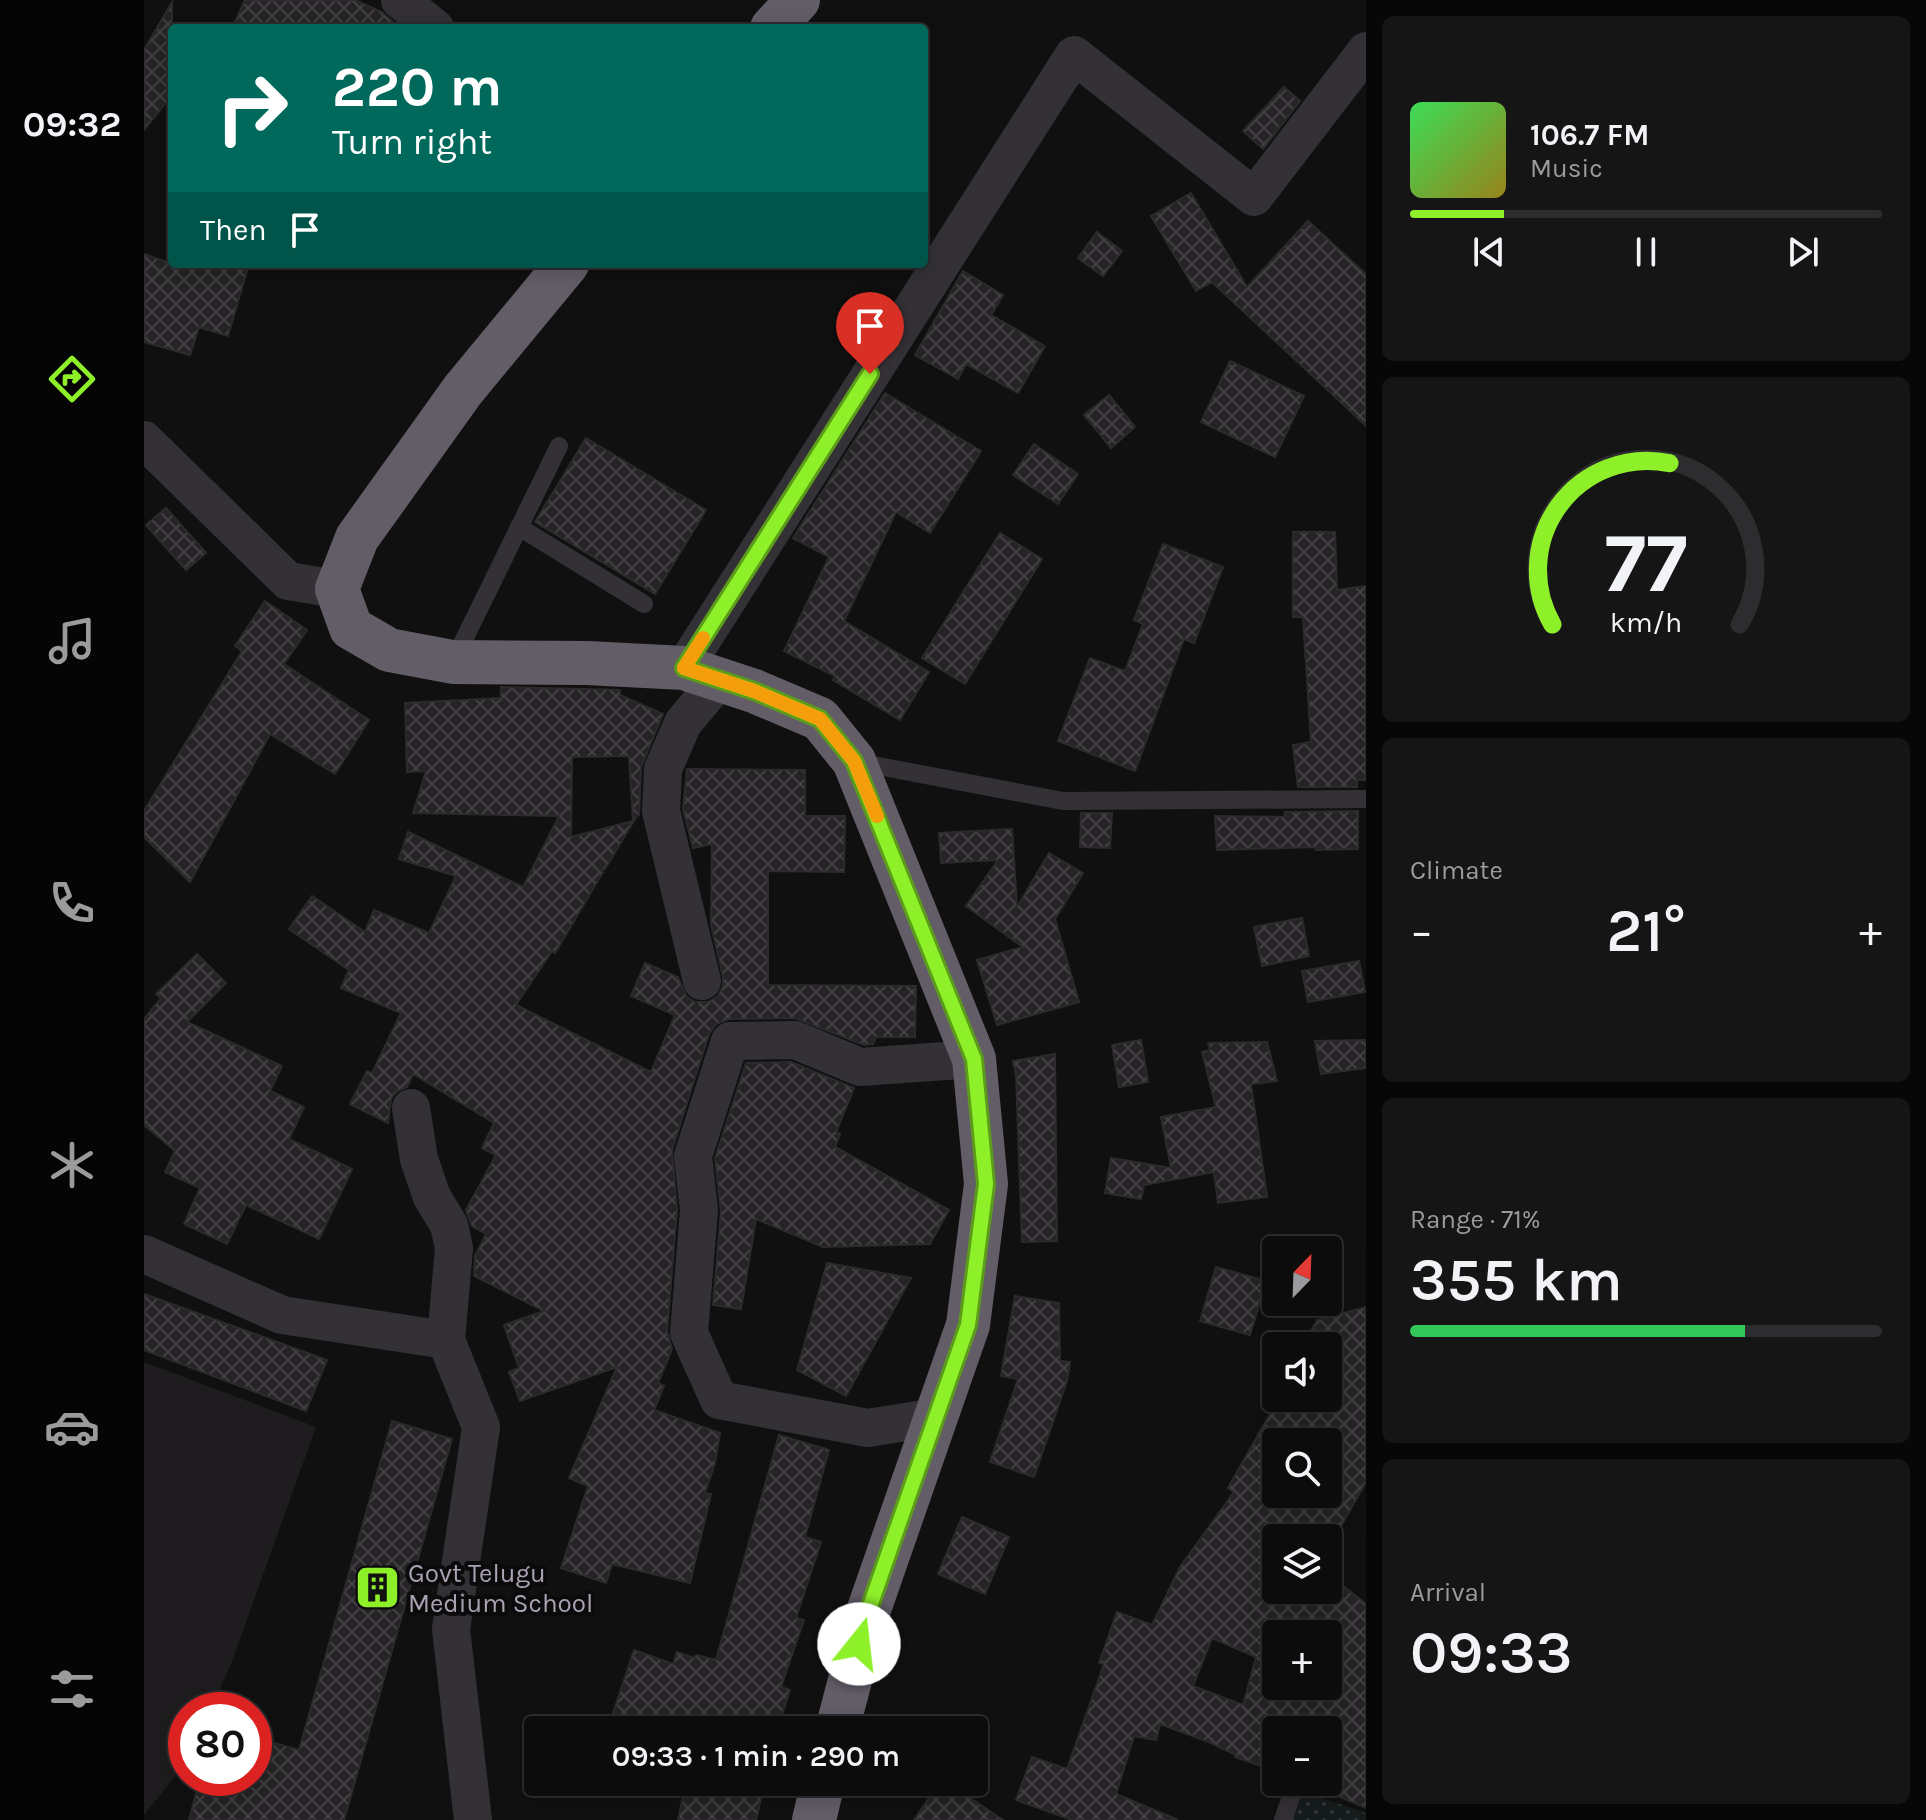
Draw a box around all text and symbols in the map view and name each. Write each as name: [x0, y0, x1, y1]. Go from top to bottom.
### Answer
text: 220 m: [332, 54, 503, 119]
icon: right: [200, 56, 304, 160]
text: 09:32: [23, 103, 121, 145]
text: 106.7 FM: [1530, 117, 1649, 153]
text: Turn right: [332, 121, 492, 163]
text: Music: [1530, 153, 1603, 184]
icon: arrive: [283, 208, 327, 252]
text: Then: [200, 212, 267, 248]
icon: previous: [1467, 230, 1511, 274]
icon: pause: [1624, 230, 1668, 274]
icon: next: [1781, 230, 1825, 274]
pin: [836, 292, 904, 374]
icon: arrive: [848, 304, 892, 348]
icon: directions: [44, 351, 100, 407]
text: 77: [1605, 515, 1687, 612]
text: km/h: [1610, 606, 1682, 639]
icon: music: [44, 613, 100, 669]
text: Climate: [1410, 855, 1503, 886]
icon: phone: [44, 875, 100, 931]
text: 21°: [1606, 896, 1686, 966]
text: −: [1410, 906, 1433, 957]
text: +: [1859, 906, 1882, 957]
icon: climate: [44, 1137, 100, 1193]
text: Range · 71%: [1410, 1204, 1541, 1235]
north arrow: [1262, 1236, 1342, 1316]
map controls: [1262, 1236, 1342, 1796]
text: 355 km: [1410, 1245, 1623, 1315]
button: sound: [1262, 1332, 1342, 1412]
icon: car: [44, 1399, 100, 1455]
button: search: [1262, 1428, 1342, 1508]
button: layers: [1262, 1524, 1342, 1604]
place label: Govt Telugu Medium School: [408, 1558, 593, 1619]
building icon: Govt Telugu Medium School: [353, 1564, 401, 1612]
text: Arrival: [1410, 1577, 1486, 1608]
position arrow: [817, 1602, 901, 1686]
text: 09:33: [1410, 1618, 1573, 1688]
button: +: [1262, 1620, 1342, 1700]
icon: filters: [44, 1661, 100, 1717]
speed limit sign: 80: [168, 1692, 272, 1796]
button: −: [1262, 1716, 1342, 1796]
text: 09:33 · 1 min · 290 m: [612, 1738, 900, 1774]

